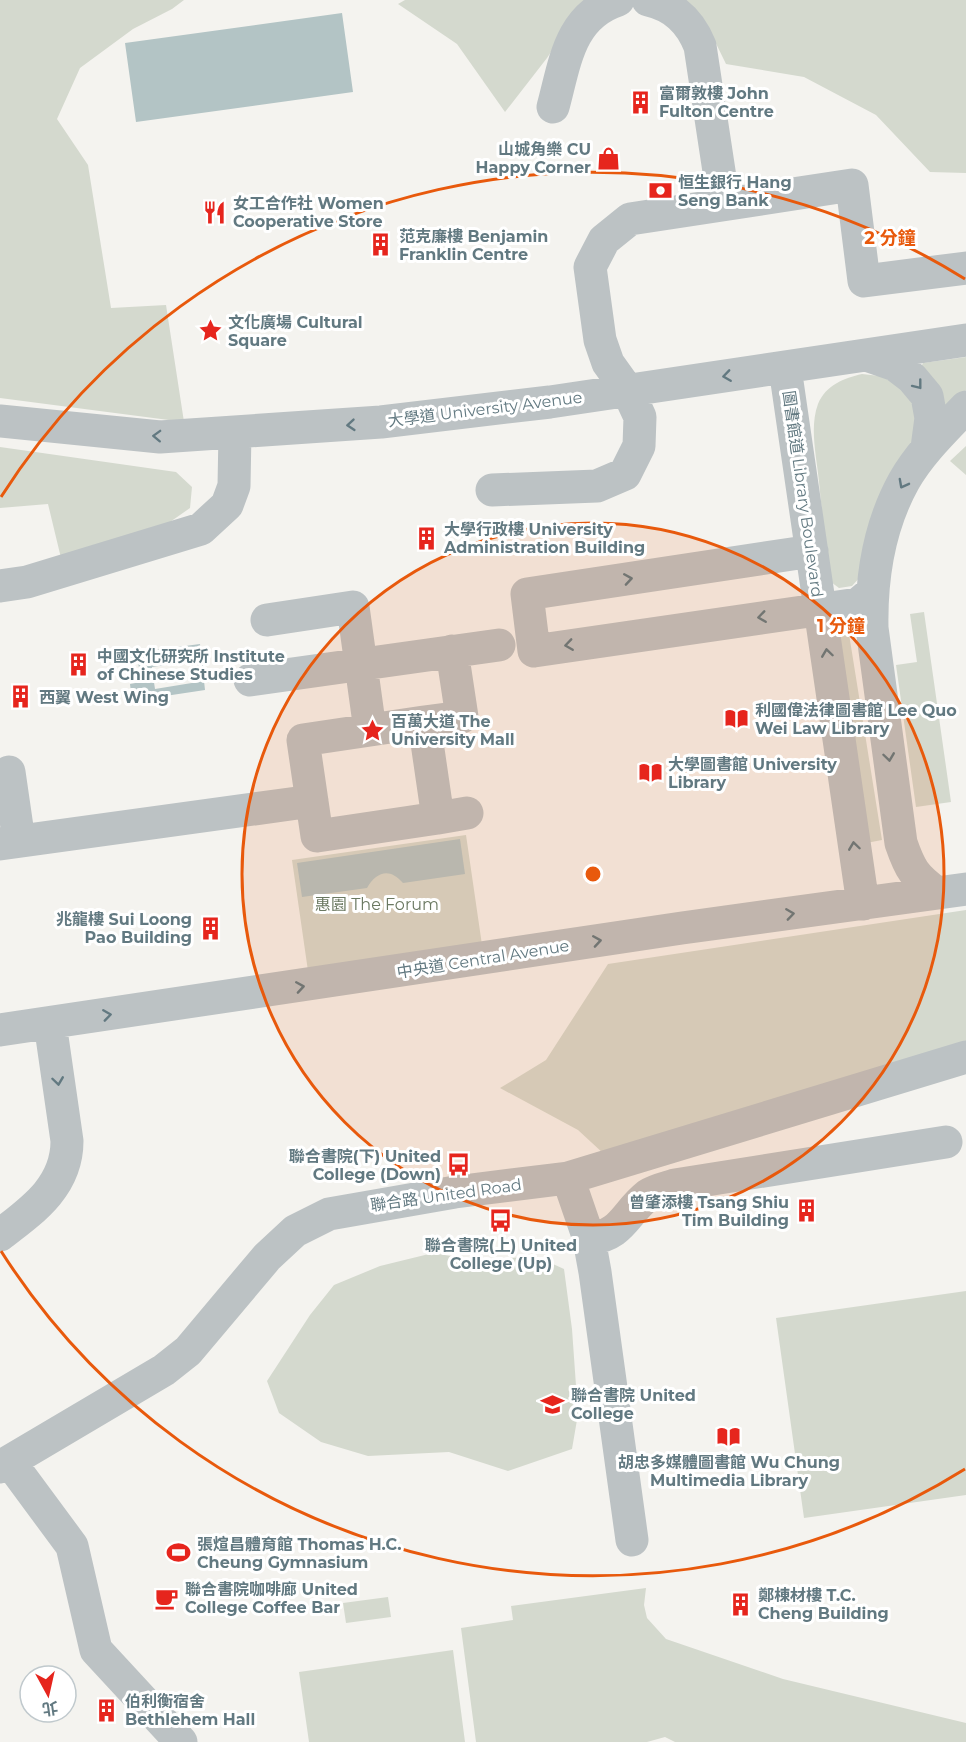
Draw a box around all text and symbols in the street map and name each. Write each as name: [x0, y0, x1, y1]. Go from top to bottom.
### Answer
place label: 富爾敦樓 John Fulton Centre: [659, 84, 774, 121]
building icon: 富爾敦樓 John Fulton Centre: [628, 89, 654, 115]
place label: 山城角樂 CU Happy Corner: [476, 140, 591, 177]
shop icon: 山城角樂 CU Happy Corner: [596, 145, 622, 171]
place label: 恒生銀行 Hang Seng Bank: [678, 173, 792, 210]
bank icon: 恒生銀行 Hang Seng Bank: [647, 178, 673, 204]
place label: 女工合作社 Women Cooperative Store: [233, 194, 384, 231]
restaurant icon: 女工合作社 Women Cooperative Store: [202, 199, 228, 225]
place label: 范克廉樓 Benjamin Franklin Centre: [399, 227, 548, 264]
text: 2 分鐘: [864, 227, 916, 249]
building icon: 范克廉樓 Benjamin Franklin Centre: [368, 232, 394, 258]
place label: 文化廣場 Cultural Square: [228, 313, 363, 350]
place icon: 文化廣場 Cultural Square: [197, 318, 223, 344]
one-way arrow: [722, 370, 732, 382]
one-way arrow: [911, 379, 922, 390]
street label: 大學道 University Avenue: [387, 388, 583, 430]
street label: 圖書館道 Library Boulevard: [779, 389, 827, 599]
one-way arrow: [347, 418, 356, 431]
one-way arrow: [152, 429, 161, 442]
one-way arrow: [899, 478, 910, 489]
place label: 大學行政樓 University Administration Building: [443, 520, 645, 557]
building icon: 大學行政樓 University Administration Building: [413, 525, 439, 551]
one-way arrow: [624, 573, 633, 585]
one-way arrow: [758, 611, 767, 623]
text: 1 分鐘: [817, 615, 865, 637]
one-way arrow: [565, 639, 574, 651]
place label: 中國文化研究所 Institute of Chinese Studies: [97, 647, 285, 684]
one-way arrow: [821, 649, 833, 658]
building icon: 中國文化研究所 Institute of Chinese Studies: [66, 652, 92, 678]
building icon: 西翼 West Wing: [8, 684, 34, 710]
place label: 西翼 West Wing: [39, 688, 169, 707]
place label: 利國偉法律圖書館 Lee Quo Wei Law Library: [755, 701, 957, 738]
library icon: 利國偉法律圖書館 Lee Quo Wei Law Library: [724, 706, 750, 732]
place label: 百萬大道 The University Mall: [391, 712, 515, 749]
place icon: 百萬大道 The University Mall: [360, 717, 386, 743]
one-way arrow: [882, 752, 894, 761]
place label: 大學圖書館 University Library: [668, 755, 837, 792]
library icon: 大學圖書館 University Library: [637, 760, 663, 786]
one-way arrow: [849, 842, 861, 851]
centre of rings: [583, 864, 603, 884]
park label: 惠園 The Forum: [315, 895, 439, 914]
one-way arrow: [785, 908, 795, 920]
place label: 兆龍樓 Sui Loong Pao Building: [56, 910, 192, 947]
building icon: 兆龍樓 Sui Loong Pao Building: [197, 915, 223, 941]
street label: 中央道 Central Avenue: [395, 936, 571, 982]
one-way arrow: [592, 936, 602, 948]
one-way arrow: [296, 981, 305, 993]
one-way arrow: [103, 1009, 112, 1021]
one-way arrow: [52, 1077, 64, 1086]
place label: 聯合書院(下) United College (Down): [289, 1147, 441, 1184]
bus stop icon: 聯合書院(下) United College (Down): [446, 1152, 472, 1178]
street label: 聯合路 United Road: [369, 1175, 523, 1215]
place label: 曾肇添樓 Tsang Shiu Tim Building: [629, 1193, 789, 1230]
building icon: 曾肇添樓 Tsang Shiu Tim Building: [794, 1198, 820, 1224]
bus stop icon: 聯合書院(上) United College (Up): [488, 1207, 514, 1233]
place label: 聯合書院(上) United College (Up): [425, 1236, 577, 1273]
place label: 聯合書院 United College: [571, 1386, 696, 1423]
school or university icon: 聯合書院 United College: [540, 1391, 566, 1417]
library icon: 胡忠多媒體圖書館 Wu Chung Multimedia Library: [716, 1424, 742, 1450]
place label: 胡忠多媒體圖書館 Wu Chung Multimedia Library: [618, 1453, 840, 1490]
place label: 張煊昌體育館 Thomas H.C. Cheung Gymnasium: [197, 1535, 401, 1572]
sports icon: 張煊昌體育館 Thomas H.C. Cheung Gymnasium: [166, 1540, 192, 1566]
place label: 聯合書院咖啡廊 United College Coffee Bar: [185, 1580, 358, 1617]
cafe icon: 聯合書院咖啡廊 United College Coffee Bar: [154, 1585, 180, 1611]
place label: 鄭棟材樓 T.C. Cheng Building: [758, 1586, 889, 1623]
building icon: 鄭棟材樓 T.C. Cheng Building: [727, 1591, 753, 1617]
north arrow: [18, 1664, 78, 1724]
place label: 伯利衡宿舍 Bethlehem Hall: [125, 1692, 255, 1729]
building icon: 伯利衡宿舍 Bethlehem Hall: [94, 1697, 120, 1723]
text: 北: [41, 1698, 59, 1719]

